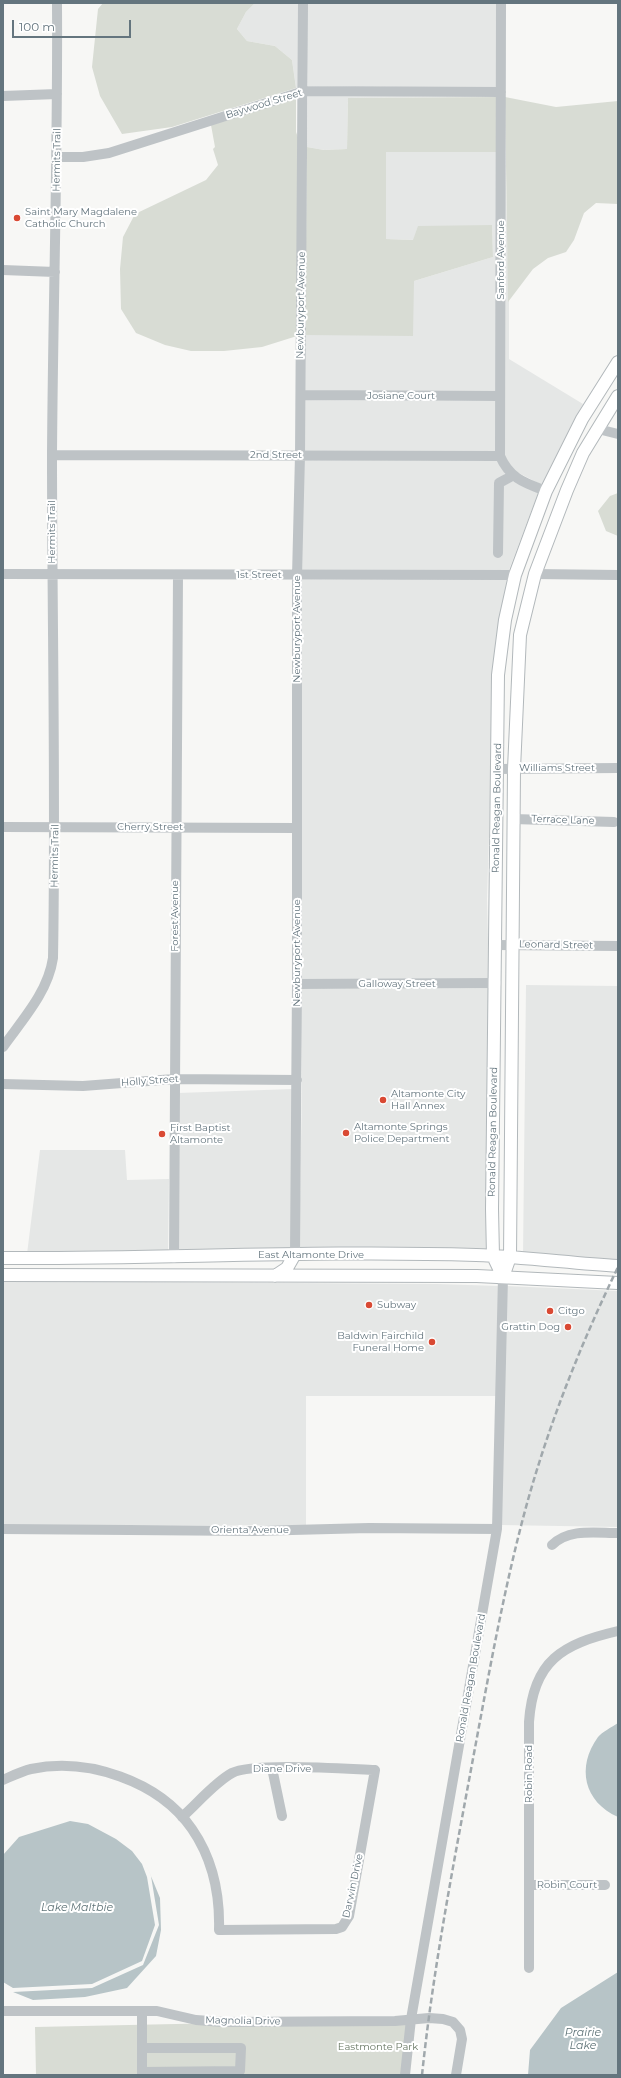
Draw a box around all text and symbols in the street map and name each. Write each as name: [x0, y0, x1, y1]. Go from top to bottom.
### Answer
scale bar: [14, 12, 133, 38]
text: 100 m: [19, 19, 55, 34]
street label: Baywood Street: [224, 87, 304, 121]
street label: Hermits Trail: [50, 128, 64, 192]
place label: Saint Mary Magdalene Catholic Church: [25, 206, 137, 230]
marker: Saint Mary Magdalene Catholic Church: [12, 213, 22, 223]
street label: Sanford Avenue: [495, 220, 507, 300]
street label: Newburyport Avenue: [294, 251, 308, 359]
street label: Josiane Court: [367, 390, 435, 402]
street label: 2nd Street: [250, 449, 302, 461]
street label: Hermits Trail: [46, 500, 58, 564]
street label: 1st Street: [236, 569, 282, 581]
street label: Newburyport Avenue: [291, 575, 303, 683]
street label: Ronald Reagan Boulevard: [490, 743, 504, 873]
street label: Williams Street: [519, 762, 595, 774]
street label: Terrace Lane: [531, 813, 595, 827]
street label: Cherry Street: [117, 821, 183, 833]
street label: Hermits Trail: [48, 824, 62, 888]
street label: Forest Avenue: [169, 880, 181, 952]
street label: Newburyport Avenue: [291, 899, 303, 1007]
street label: Leonard Street: [519, 938, 593, 952]
street label: Galloway Street: [358, 978, 436, 990]
street label: Ronald Reagan Boulevard: [486, 1067, 500, 1197]
street label: Holly Street: [121, 1073, 179, 1089]
place label: Altamonte City Hall Annex: [391, 1088, 466, 1112]
marker: Altamonte City Hall Annex: [378, 1095, 388, 1105]
place label: Altamonte Springs Police Department: [354, 1121, 450, 1144]
place label: First Baptist Altamonte: [170, 1122, 230, 1146]
marker: Altamonte Springs Police Department: [341, 1128, 351, 1138]
marker: First Baptist Altamonte: [157, 1129, 167, 1139]
street label: East Altamonte Drive: [258, 1249, 364, 1261]
place label: Subway: [377, 1299, 416, 1311]
marker: Subway: [364, 1300, 374, 1310]
place label: Citgo: [558, 1305, 585, 1317]
marker: Citgo: [545, 1306, 555, 1316]
place label: Grattin Dog: [501, 1321, 560, 1333]
marker: Grattin Dog: [563, 1322, 573, 1332]
place label: Baldwin Fairchild Funeral Home: [337, 1330, 424, 1354]
marker: Baldwin Fairchild Funeral Home: [427, 1337, 437, 1347]
street label: Orienta Avenue: [211, 1524, 289, 1536]
street label: Ronald Reagan Boulevard: [454, 1613, 488, 1743]
street label: Robin Road: [523, 1745, 535, 1803]
street label: Diane Drive: [253, 1763, 311, 1775]
street label: Darwin Drive: [340, 1853, 366, 1919]
street label: Robin Court: [537, 1879, 597, 1891]
water label: Lake Maltbie: [41, 1901, 113, 1915]
street label: Magnolia Drive: [205, 2014, 281, 2028]
water label: Prairie Lake: [565, 2026, 601, 2052]
park label: Eastmonte Park: [338, 2041, 418, 2053]

